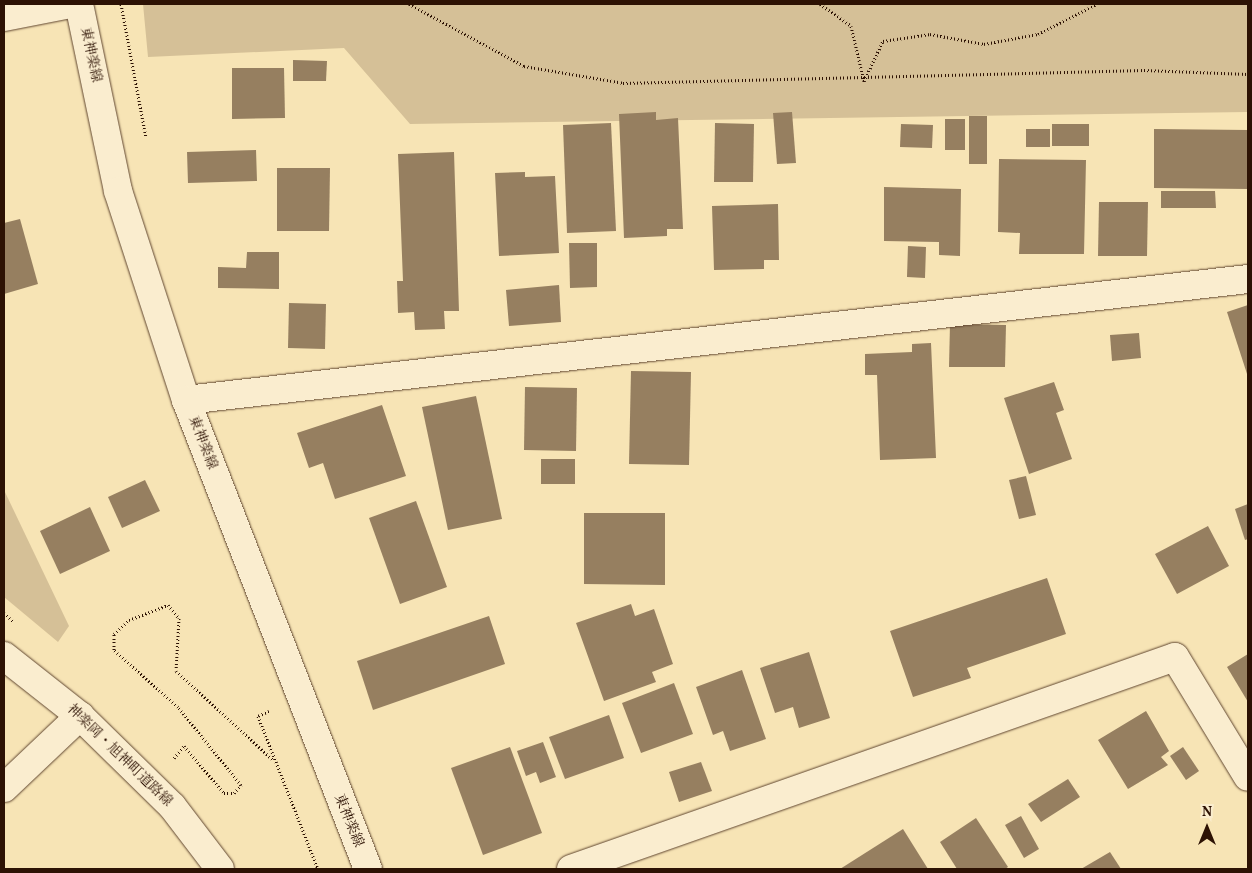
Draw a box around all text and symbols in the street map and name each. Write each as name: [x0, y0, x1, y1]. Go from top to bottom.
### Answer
street label: 東神楽線: [76, 26, 104, 84]
street label: 東神楽線: [184, 414, 220, 472]
street label: 神楽岡・旭神町道路線: [63, 701, 175, 811]
street label: 東神楽線: [330, 792, 366, 850]
north arrow: [1182, 803, 1232, 853]
text: N: [1202, 803, 1212, 822]

